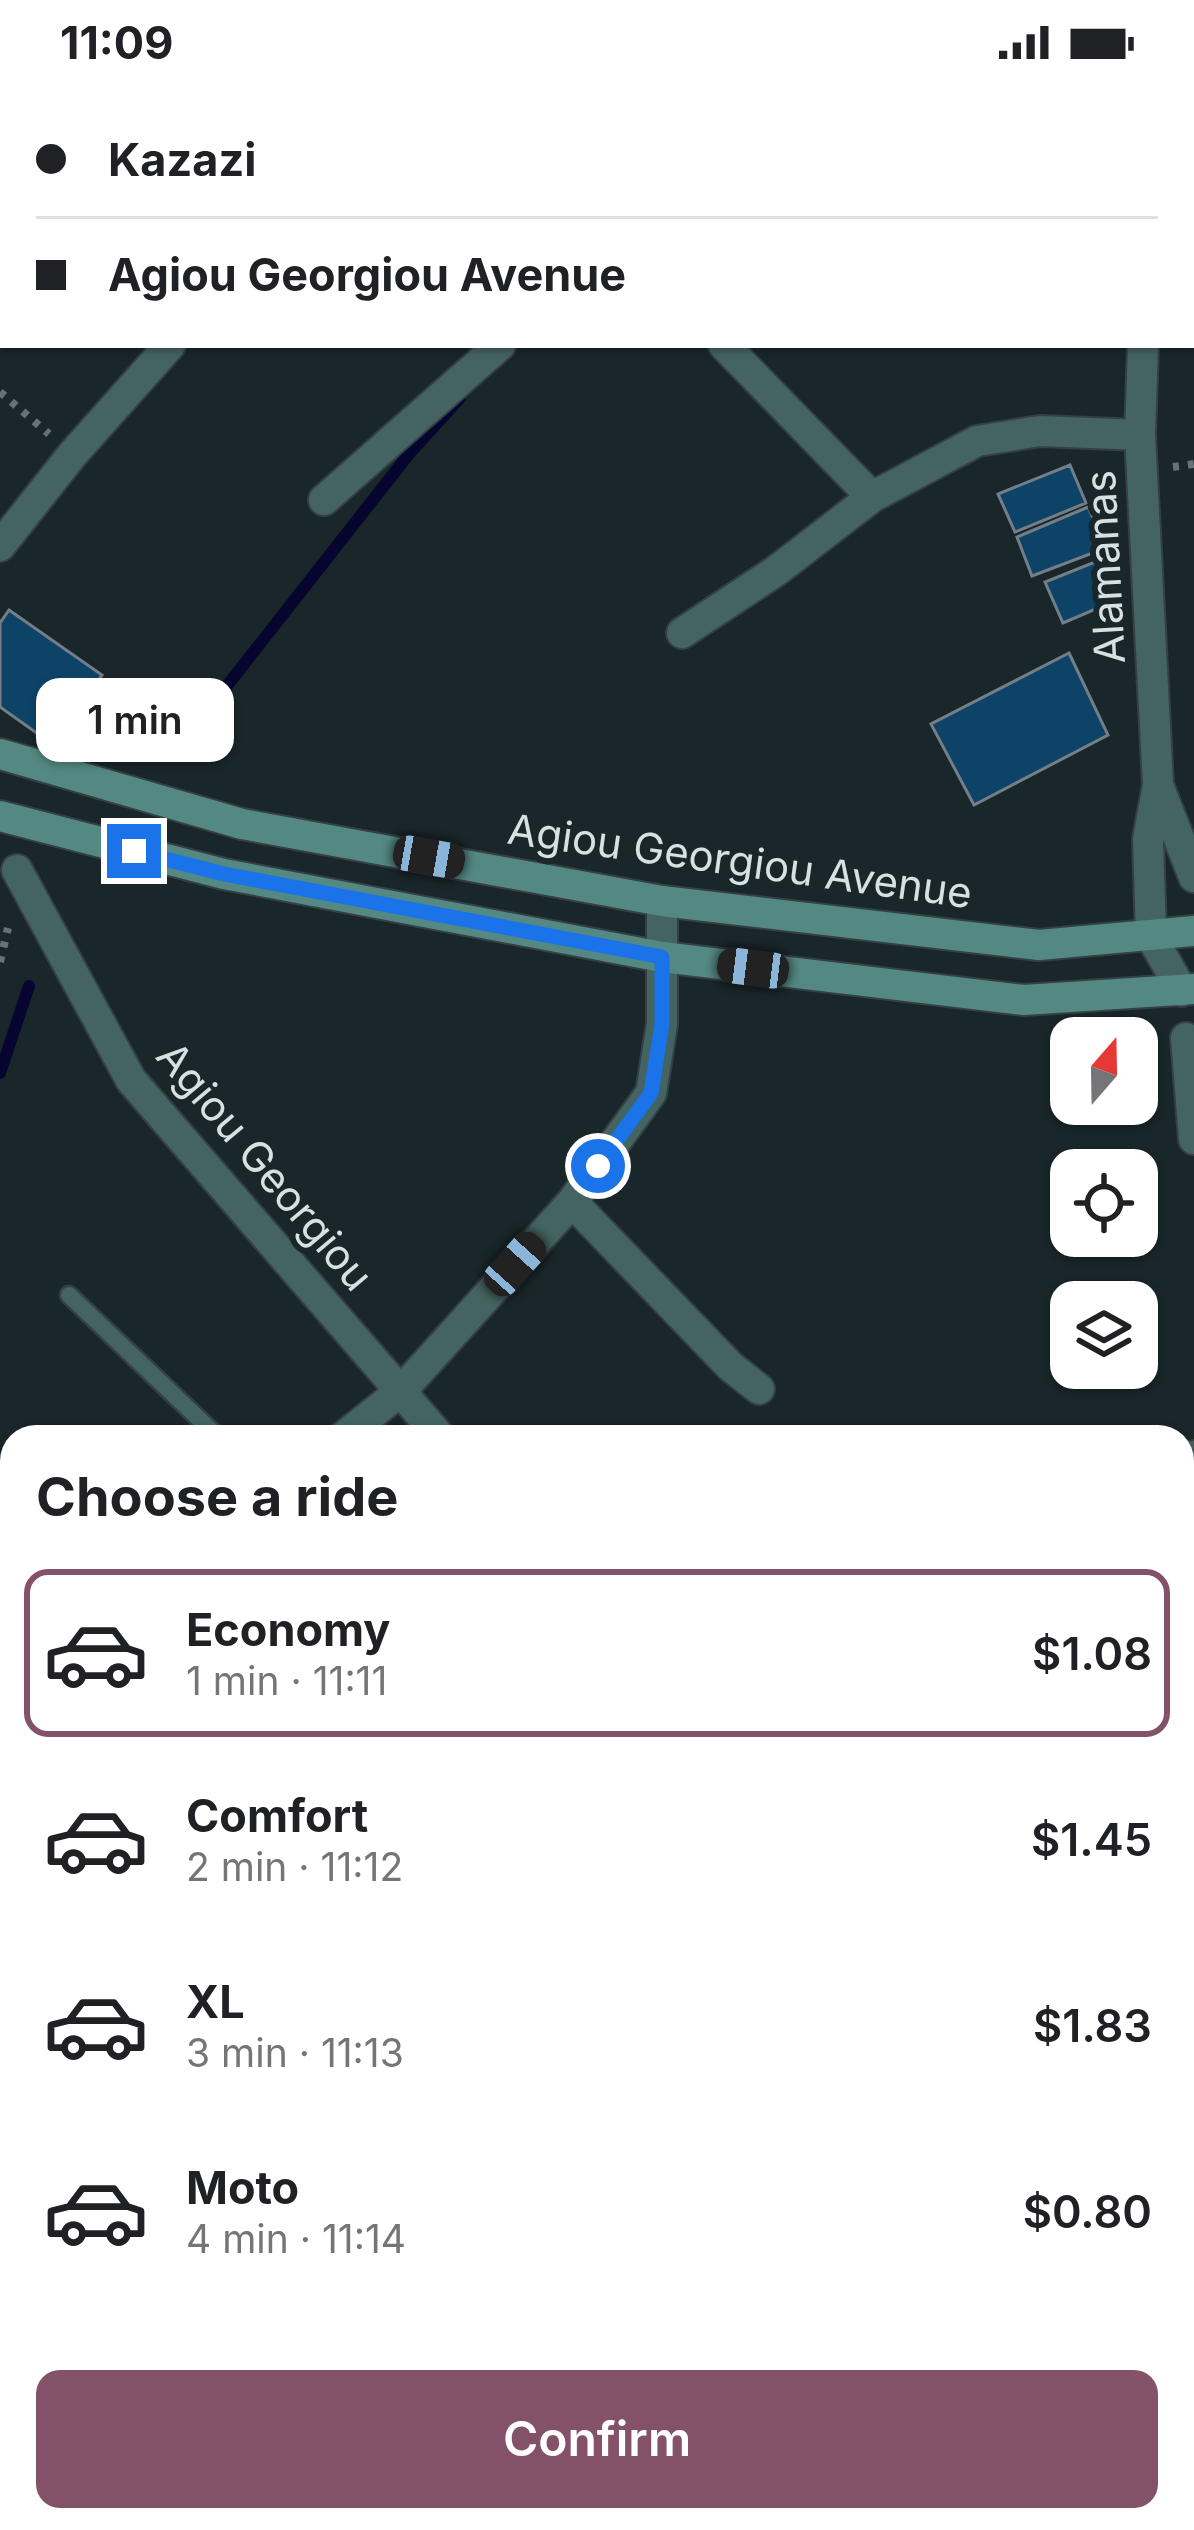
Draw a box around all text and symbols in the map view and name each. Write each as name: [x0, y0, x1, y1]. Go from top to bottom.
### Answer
text: 11:09: [60, 15, 173, 70]
text: Kazazi: [108, 132, 256, 187]
text: Agiou Georgiou Avenue: [108, 247, 626, 302]
street label: Alamanas: [1074, 469, 1135, 665]
callout: 1 min: [35, 677, 233, 761]
text: 1 min: [87, 696, 183, 743]
street label: Agiou Georgiou Avenue: [505, 803, 975, 918]
route end: [107, 824, 161, 878]
car: [390, 833, 468, 881]
car: [715, 946, 791, 990]
north arrow: [1050, 1017, 1158, 1125]
map controls: [1050, 1017, 1158, 1389]
street label: Agiou Georgiou: [147, 1031, 384, 1300]
route start: [571, 1139, 625, 1193]
button: locate: [1050, 1149, 1158, 1257]
car: [478, 1225, 552, 1303]
button: layers: [1050, 1281, 1158, 1389]
text: Choose a ride: [36, 1464, 398, 1529]
icon: car: [42, 1599, 150, 1707]
text: Economy: [186, 1602, 390, 1657]
text: $1.08: [1032, 1626, 1152, 1681]
text: 1 min · 11:11: [186, 1657, 387, 1704]
icon: car: [42, 1785, 150, 1893]
text: Comfort: [186, 1788, 368, 1843]
text: $1.45: [1031, 1812, 1152, 1867]
text: 2 min · 11:12: [186, 1843, 403, 1890]
icon: car: [42, 1971, 150, 2079]
text: XL: [186, 1974, 245, 2029]
text: $1.83: [1033, 1998, 1152, 2053]
text: 3 min · 11:13: [186, 2029, 404, 2076]
icon: car: [42, 2157, 150, 2265]
text: Moto: [186, 2160, 299, 2215]
text: $0.80: [1023, 2184, 1152, 2239]
text: 4 min · 11:14: [186, 2215, 406, 2262]
button: Confirm: [36, 2370, 1158, 2508]

